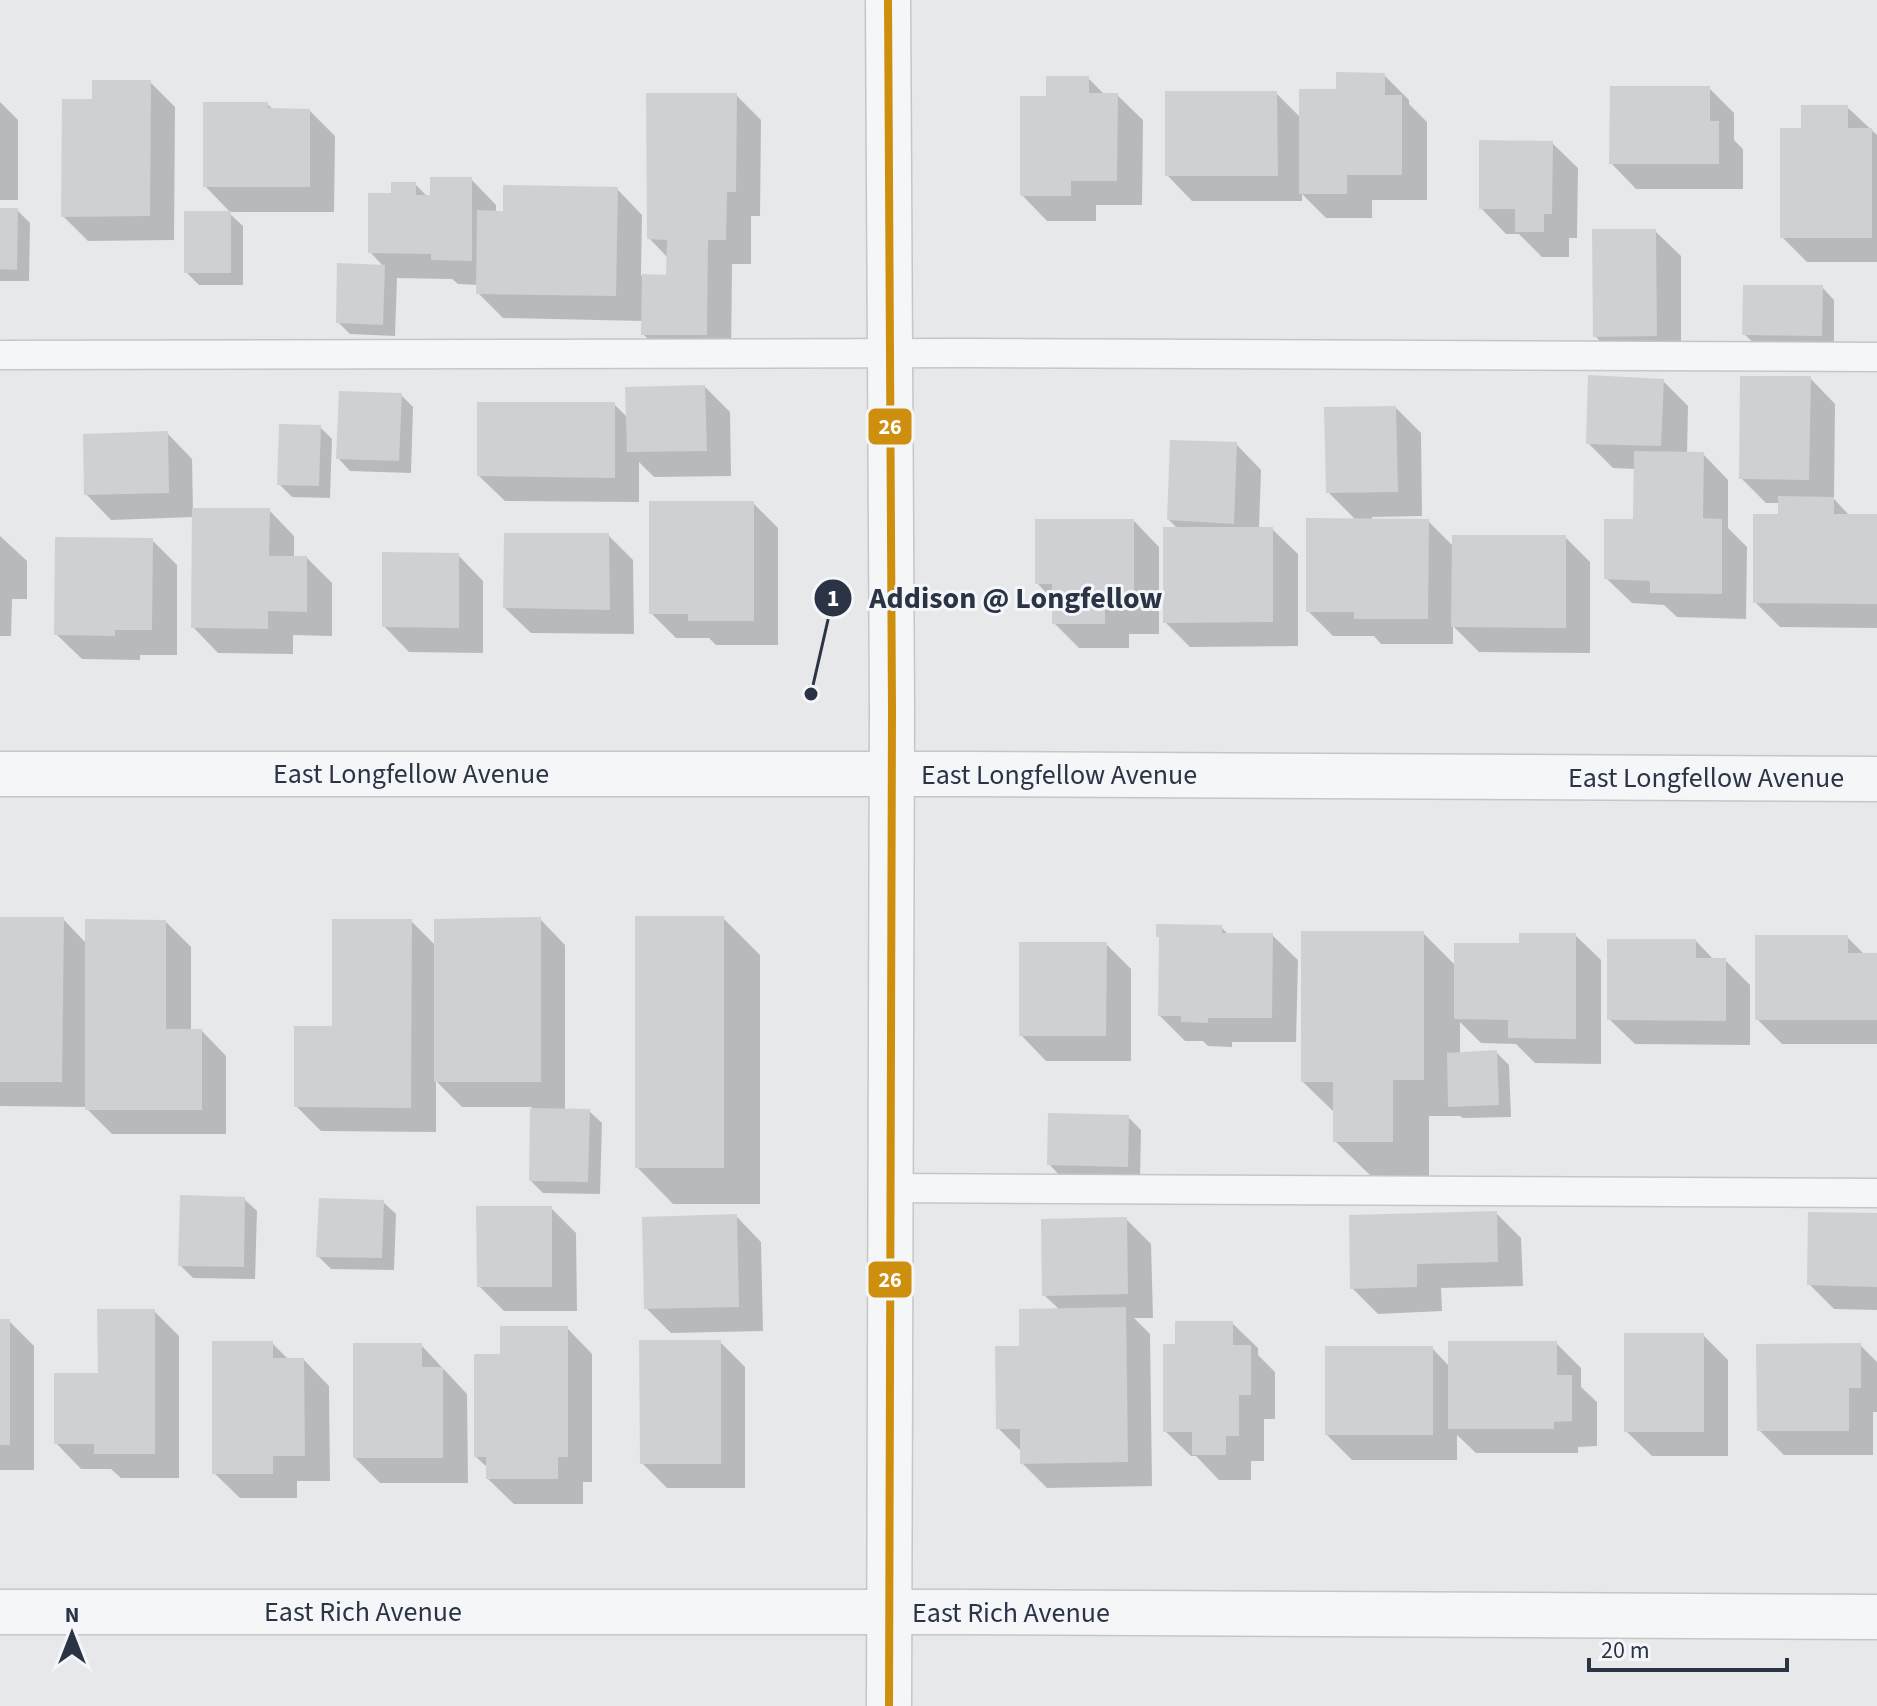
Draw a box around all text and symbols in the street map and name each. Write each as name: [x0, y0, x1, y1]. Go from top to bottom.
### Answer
line badge: 26: [867, 407, 913, 446]
text: 26: [878, 411, 902, 443]
callout: Addison @ Longfellow: [813, 571, 1179, 625]
text: Addison @ Longfellow: [868, 577, 1163, 620]
text: 1: [827, 581, 839, 616]
street label: East Longfellow Avenue: [273, 754, 549, 794]
street label: East Longfellow Avenue: [921, 755, 1197, 795]
street label: East Longfellow Avenue: [1568, 758, 1844, 798]
line badge: 26: [867, 1260, 913, 1299]
text: 26: [878, 1264, 902, 1296]
street label: East Rich Avenue: [264, 1592, 462, 1632]
street label: East Rich Avenue: [912, 1593, 1110, 1633]
north arrow: [32, 1594, 112, 1674]
text: N: [65, 1599, 79, 1631]
scale bar: [1589, 1622, 1787, 1672]
text: 20 m: [1601, 1633, 1650, 1668]

